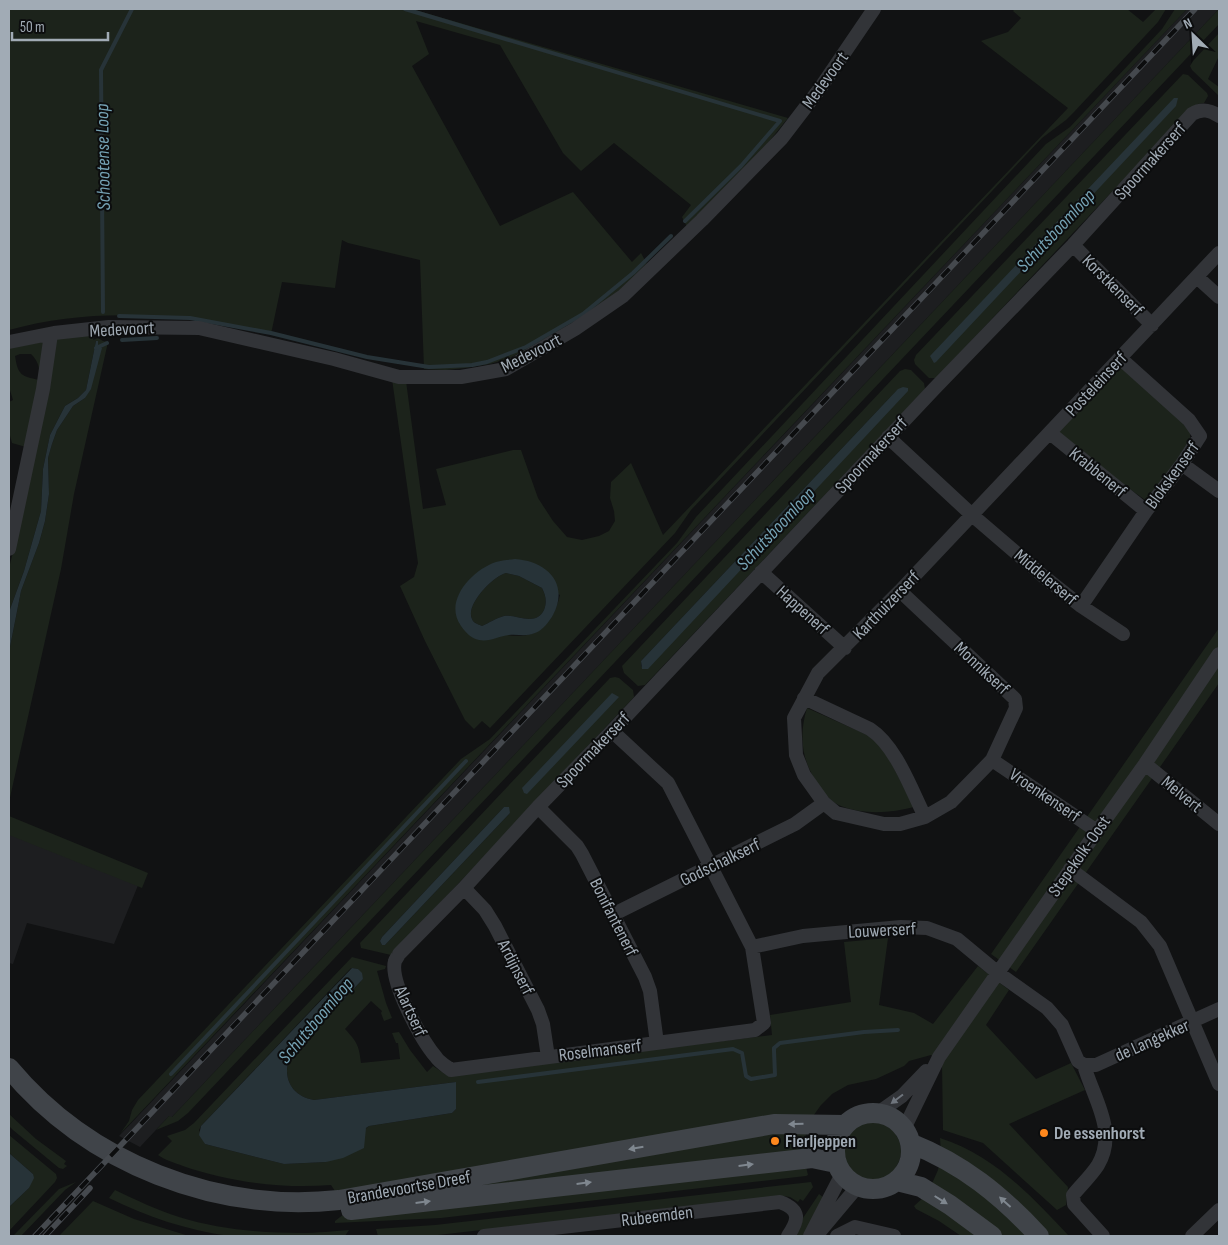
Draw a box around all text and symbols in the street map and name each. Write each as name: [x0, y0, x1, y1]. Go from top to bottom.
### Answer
scale bar: [12, 10, 109, 42]
north arrow: [1168, 10, 1218, 60]
text: N: [1181, 14, 1195, 33]
text: 50 m: [20, 18, 45, 37]
street label: Medevoort: [798, 47, 853, 113]
water label: Schootense Loop: [91, 103, 116, 210]
street label: Spoormakerserf: [1110, 118, 1191, 204]
water label: Schutsboomloop: [1012, 185, 1101, 277]
street label: Korstkenserf: [1078, 250, 1148, 321]
street label: Medevoort: [89, 317, 156, 342]
street label: Medevoort: [497, 329, 565, 378]
street label: Posteleinserf: [1061, 347, 1132, 421]
street label: Spoormakerserf: [831, 412, 913, 498]
street label: Blokskenserf: [1141, 437, 1204, 513]
street label: Krabbenerf: [1065, 443, 1131, 502]
water label: Schutsboomloop: [732, 483, 821, 575]
street label: Middelerserf: [1010, 545, 1082, 610]
street label: Karthuizerserf: [849, 566, 925, 644]
street label: Happenerf: [772, 581, 834, 640]
street label: Monnikserf: [950, 638, 1014, 700]
street label: Spoormakerserf: [552, 708, 635, 792]
street label: Vroenkenserf: [1005, 764, 1085, 827]
street label: Melvert: [1157, 772, 1207, 817]
street label: Stepekolk-Oost: [1044, 811, 1115, 901]
street label: Godschalkserf: [677, 834, 764, 891]
street label: Bonifantenerf: [585, 875, 642, 960]
street label: Louwerserf: [848, 918, 917, 943]
street label: Ardijnserf: [492, 935, 539, 999]
water label: Schutsboomloop: [274, 973, 359, 1069]
street label: Alartserf: [389, 982, 432, 1041]
street label: de Langekker: [1112, 1015, 1193, 1066]
street label: Roselmanserf: [558, 1035, 643, 1066]
one-way arrow: [891, 1094, 904, 1105]
one-way arrow: [788, 1120, 804, 1128]
place label: De essenhorst: [1054, 1123, 1145, 1144]
marker: De essenhorst: [1038, 1127, 1050, 1139]
place label: Fierljeppen: [785, 1131, 856, 1152]
marker: Fierljeppen: [769, 1135, 781, 1147]
one-way arrow: [627, 1144, 643, 1152]
one-way arrow: [738, 1161, 754, 1169]
street label: Brandevoortse Dreef: [346, 1166, 473, 1209]
one-way arrow: [576, 1179, 592, 1187]
one-way arrow: [935, 1195, 948, 1204]
one-way arrow: [999, 1196, 1011, 1208]
one-way arrow: [415, 1198, 431, 1206]
street label: Rubeemden: [620, 1202, 694, 1231]

